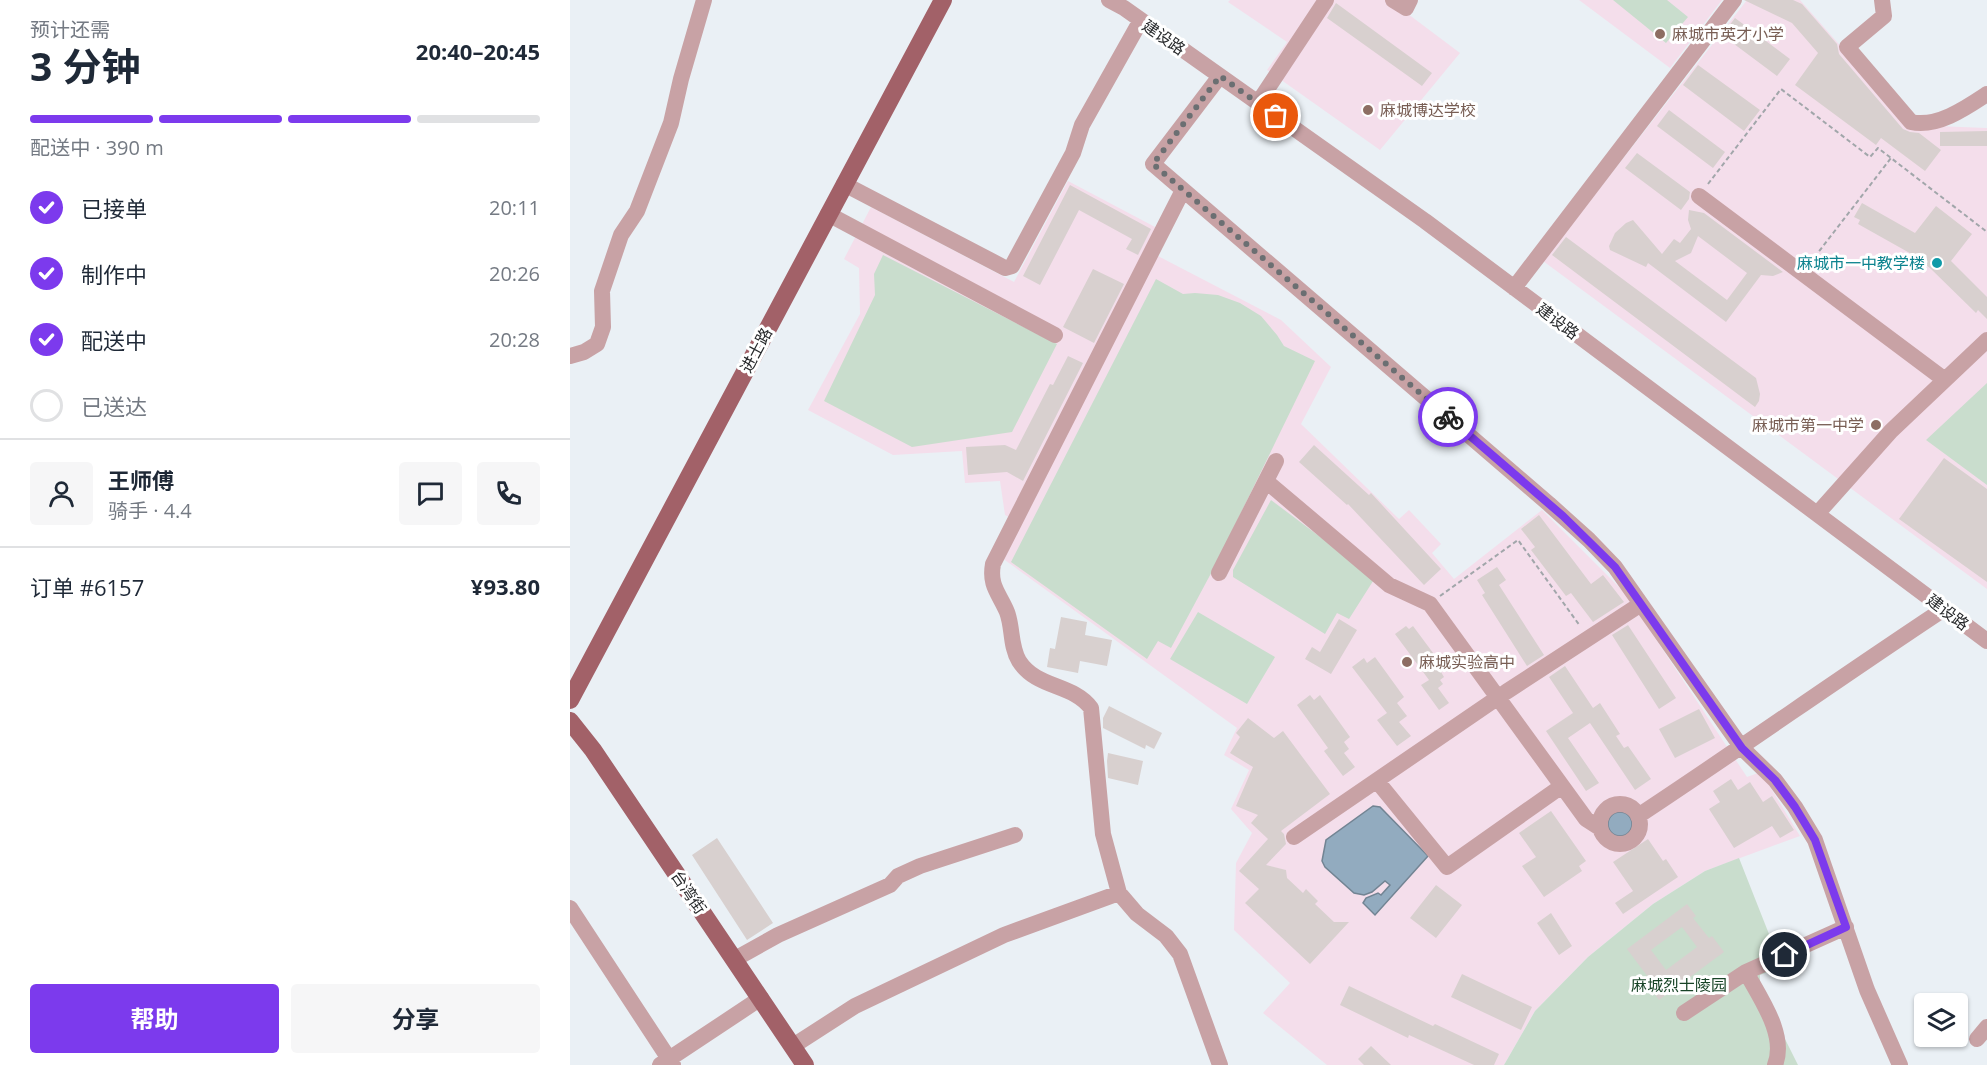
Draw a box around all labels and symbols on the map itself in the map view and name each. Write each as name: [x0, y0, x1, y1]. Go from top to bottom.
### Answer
street label: 建设路: [1138, 14, 1190, 60]
place label: 麻城市英才小学: [1672, 23, 1784, 45]
marker: 麻城市英才小学: [1653, 27, 1667, 41]
pin: [1250, 90, 1301, 141]
place label: 麻城博达学校: [1380, 99, 1476, 121]
marker: 麻城博达学校: [1361, 103, 1375, 117]
place label: 麻城市一中教学楼: [1797, 252, 1925, 274]
marker: 麻城市一中教学楼: [1930, 256, 1944, 270]
street label: 建设路: [1532, 298, 1584, 344]
street label: 进士路: [735, 324, 777, 376]
courier: [1418, 387, 1478, 447]
place label: 麻城市第一中学: [1752, 414, 1864, 436]
marker: 麻城市第一中学: [1869, 418, 1883, 432]
street label: 建设路: [1922, 589, 1974, 635]
place label: 麻城实验高中: [1419, 651, 1515, 673]
marker: 麻城实验高中: [1400, 655, 1414, 669]
street label: 台湾街: [666, 866, 712, 918]
pin: [1759, 929, 1810, 980]
park label: 麻城烈士陵园: [1631, 974, 1727, 996]

